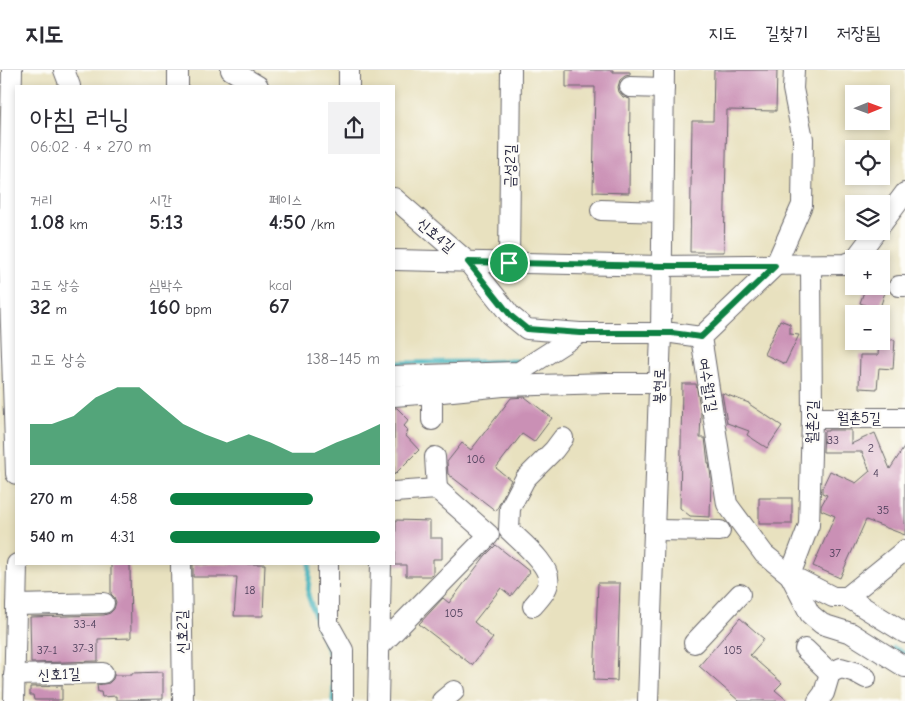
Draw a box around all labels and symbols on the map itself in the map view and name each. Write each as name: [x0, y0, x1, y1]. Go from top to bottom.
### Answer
north arrow: [845, 85, 890, 130]
street label: 금성2길: [501, 144, 519, 188]
street label: 신호4길: [414, 214, 458, 256]
pin: [488, 242, 530, 284]
street label: 여수월1길: [695, 357, 721, 413]
street label: 봉현로: [649, 368, 669, 404]
street label: 월촌2길: [803, 400, 821, 444]
street label: 월촌5길: [837, 409, 881, 427]
house number: 33: [827, 433, 839, 447]
house number: 2: [868, 441, 874, 455]
house number: 106: [467, 452, 485, 466]
house number: 4: [873, 466, 879, 480]
house number: 35: [877, 503, 889, 517]
house number: 37: [829, 546, 841, 560]
house number: 18: [245, 583, 255, 597]
house number: 105: [445, 606, 463, 620]
street label: 신호2길: [173, 610, 191, 654]
house number: 33-4: [74, 617, 97, 631]
house number: 37-3: [72, 641, 94, 655]
house number: 37-1: [37, 643, 57, 657]
house number: 105: [724, 643, 742, 657]
street label: 신호1길: [38, 664, 80, 684]

